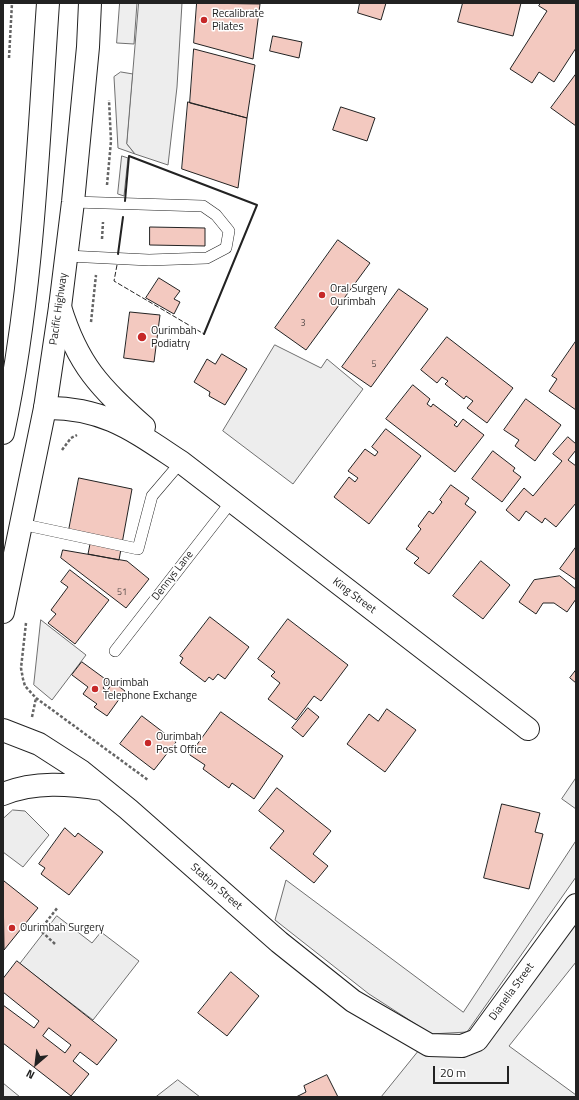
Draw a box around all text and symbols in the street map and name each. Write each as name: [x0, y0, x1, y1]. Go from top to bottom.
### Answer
place label: Recalibrate Pilates: [212, 7, 264, 33]
marker: Recalibrate Pilates: [199, 15, 209, 25]
street label: Pacific Highway: [47, 272, 71, 346]
place label: Oral Surgery Ourimbah: [330, 282, 387, 308]
marker: Oral Surgery Ourimbah: [317, 290, 327, 300]
house number: 3: [300, 319, 306, 329]
place label: Ourimbah Podiatry: [151, 324, 197, 350]
marker: Ourimbah Podiatry: [136, 331, 148, 343]
house number: 5: [371, 360, 377, 370]
street label: Dennys Lane: [150, 549, 196, 603]
street label: King Street: [330, 575, 378, 617]
house number: 51: [117, 588, 127, 598]
place label: Ourimbah Telephone Exchange: [103, 676, 197, 702]
marker: Ourimbah Telephone Exchange: [90, 684, 100, 694]
place label: Ourimbah Post Office: [156, 730, 207, 756]
marker: Ourimbah Post Office: [143, 738, 153, 748]
street label: Station Street: [188, 861, 244, 913]
place label: Ourimbah Surgery: [20, 921, 104, 935]
marker: Ourimbah Surgery: [7, 923, 17, 933]
street label: Dianella Street: [487, 961, 537, 1023]
north arrow: [16, 1044, 56, 1084]
scale bar: [435, 1058, 511, 1084]
text: 20 m: [440, 1063, 466, 1082]
text: N: [23, 1066, 37, 1083]

